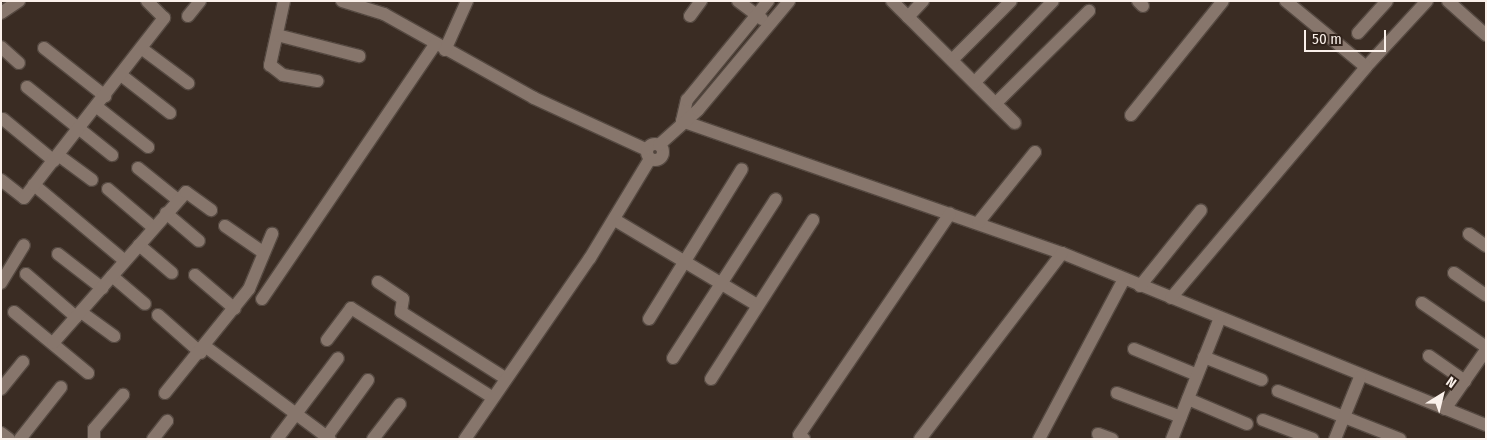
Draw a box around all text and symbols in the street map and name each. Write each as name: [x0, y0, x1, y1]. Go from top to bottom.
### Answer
scale bar: [1307, 20, 1390, 52]
text: 50 m: [1312, 30, 1342, 48]
north arrow: [1417, 370, 1467, 420]
text: N: [1443, 373, 1459, 392]

